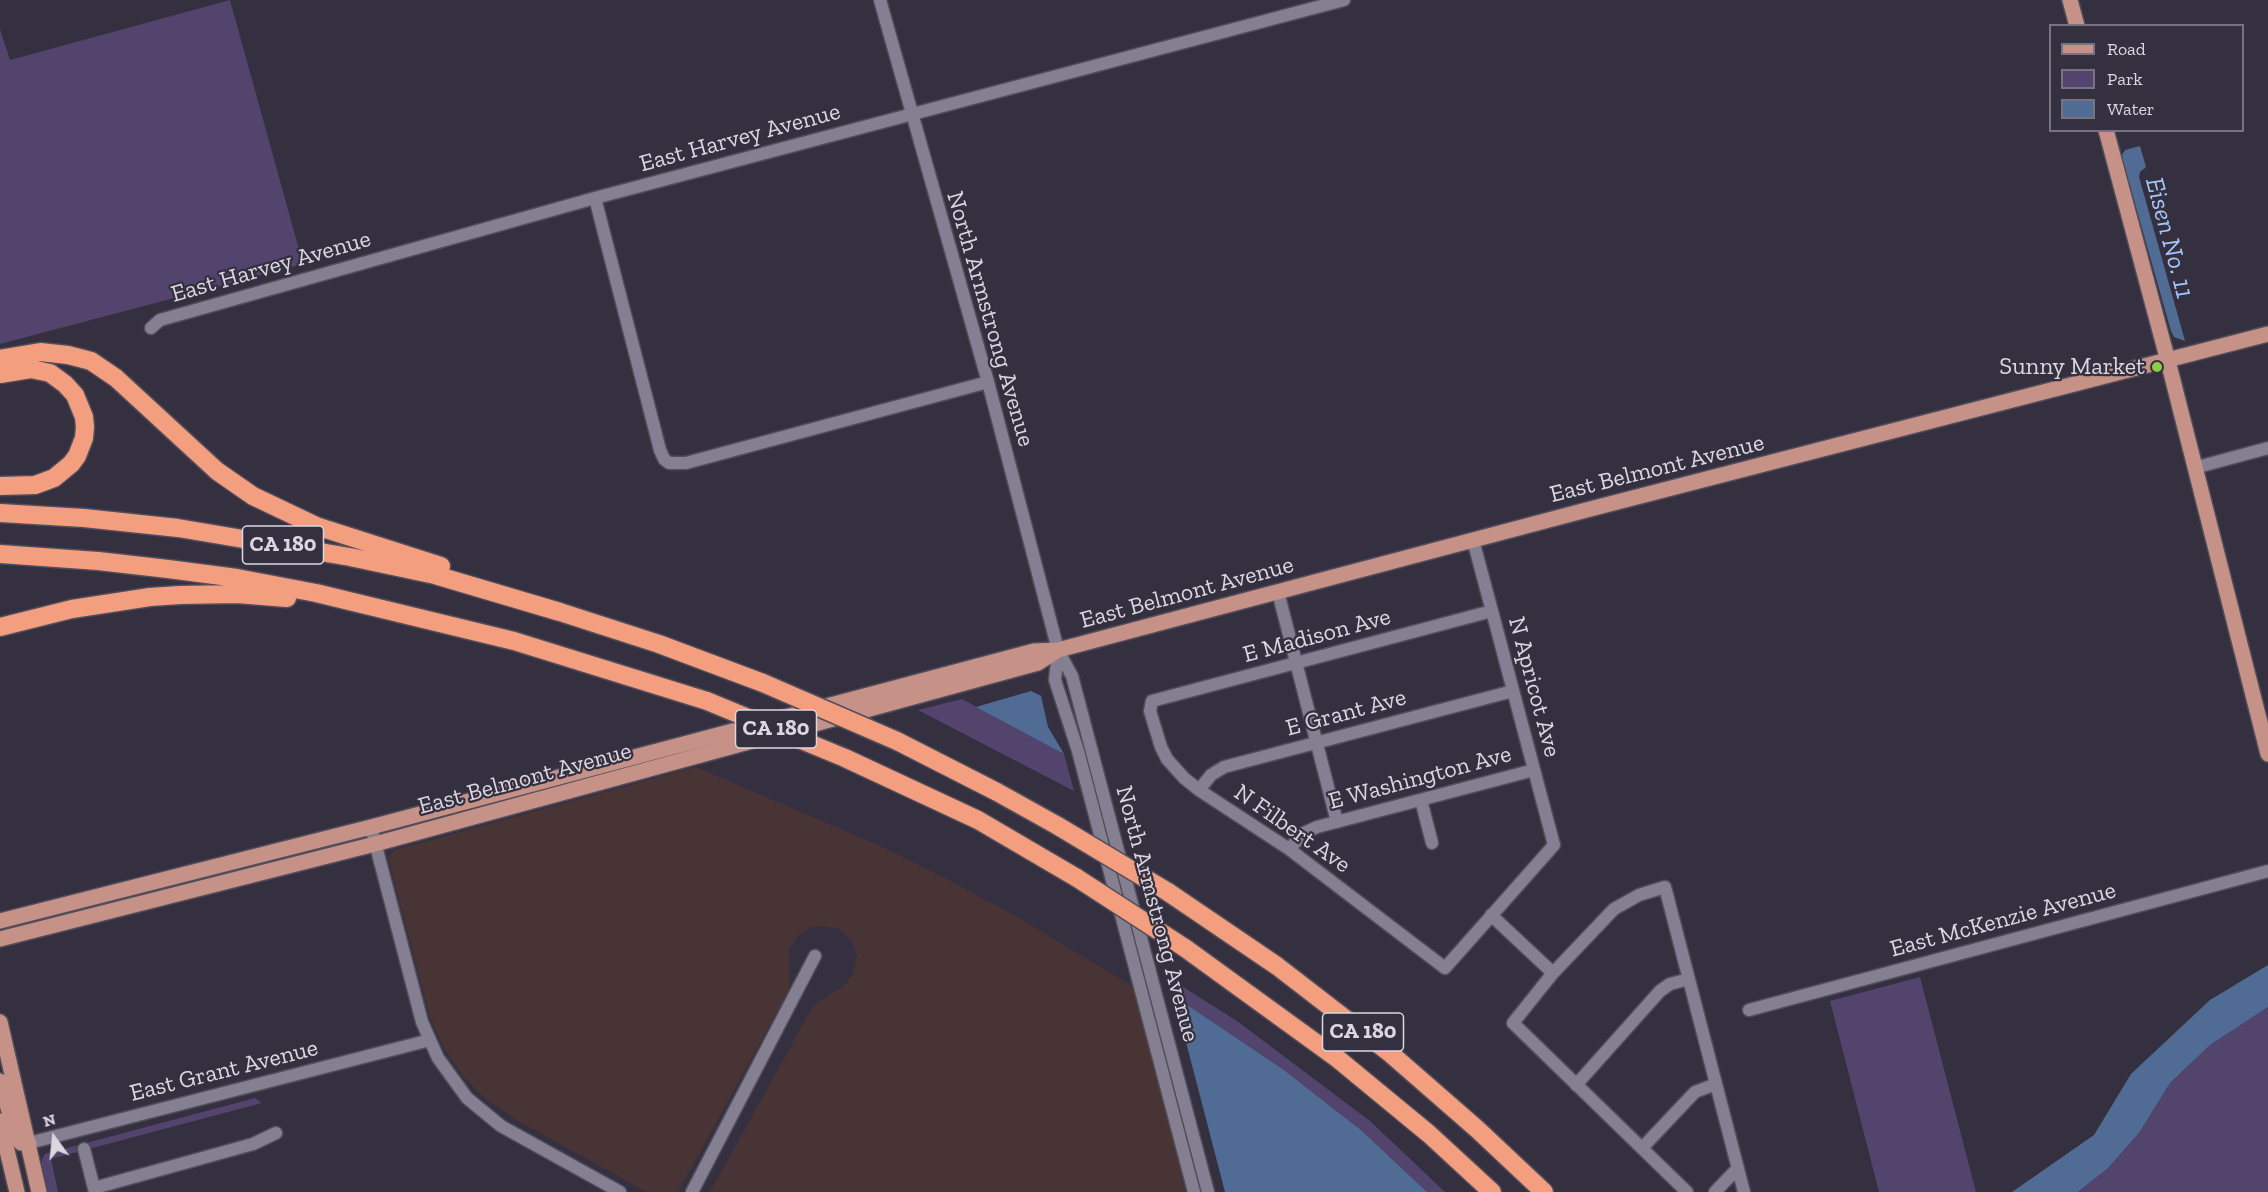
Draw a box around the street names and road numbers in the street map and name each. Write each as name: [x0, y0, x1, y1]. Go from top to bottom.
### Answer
street label: East Harvey Avenue: [637, 97, 843, 179]
street label: North Armstrong Avenue: [940, 188, 1040, 450]
street label: East Harvey Avenue: [168, 225, 374, 309]
street label: East Belmont Avenue: [1547, 428, 1767, 510]
road number: CA 180: [242, 526, 324, 564]
street label: East Belmont Avenue: [1077, 551, 1297, 635]
street label: E Madison Ave: [1240, 602, 1394, 670]
street label: N Apricot Ave: [1501, 614, 1567, 760]
street label: E Grant Ave: [1283, 683, 1409, 743]
road number: CA 180: [736, 710, 816, 748]
street label: East Belmont Avenue: [415, 737, 635, 821]
street label: E Washington Ave: [1325, 740, 1515, 816]
street label: N Filbert Ave: [1228, 778, 1356, 880]
street label: North Armstrong Avenue: [1109, 783, 1205, 1045]
street label: East McKenzie Avenue: [1887, 876, 2119, 964]
road number: CA 180: [1322, 1013, 1404, 1051]
street label: East Grant Avenue: [127, 1034, 321, 1108]

